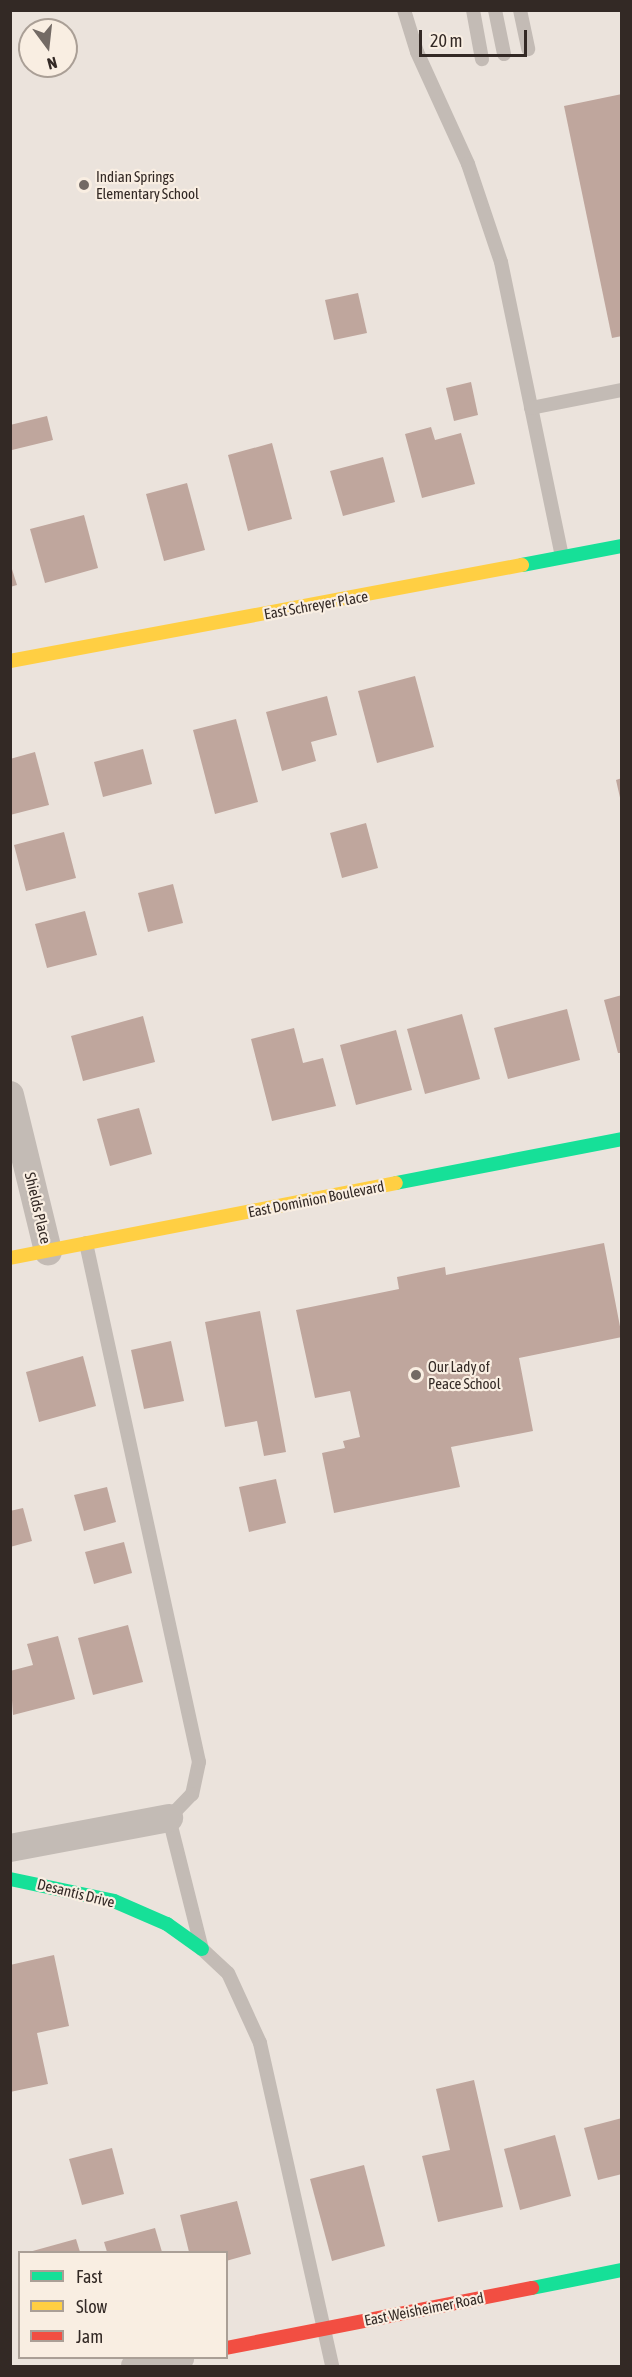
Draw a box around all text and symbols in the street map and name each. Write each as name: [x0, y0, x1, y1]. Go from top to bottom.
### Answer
north arrow: [18, 18, 78, 78]
scale bar: [422, 18, 530, 56]
text: 20 m: [430, 30, 462, 51]
text: N: [45, 54, 59, 73]
place label: Indian Springs Elementary School: [96, 167, 199, 202]
marker: Indian Springs Elementary School: [77, 178, 91, 192]
street label: East Schreyer Place: [263, 587, 369, 623]
street label: Shields Place: [21, 1171, 55, 1245]
street label: East Dominion Boulevard: [246, 1177, 386, 1221]
place label: Our Lady of Peace School: [428, 1357, 501, 1392]
marker: Our Lady of Peace School: [409, 1368, 423, 1382]
street label: Desantis Drive: [36, 1875, 116, 1911]
legend: [18, 2251, 228, 2359]
text: Fast: [76, 2266, 103, 2287]
street label: East Weisheimer Road: [363, 2289, 485, 2329]
text: Slow: [76, 2296, 107, 2317]
text: Jam: [76, 2326, 103, 2347]

